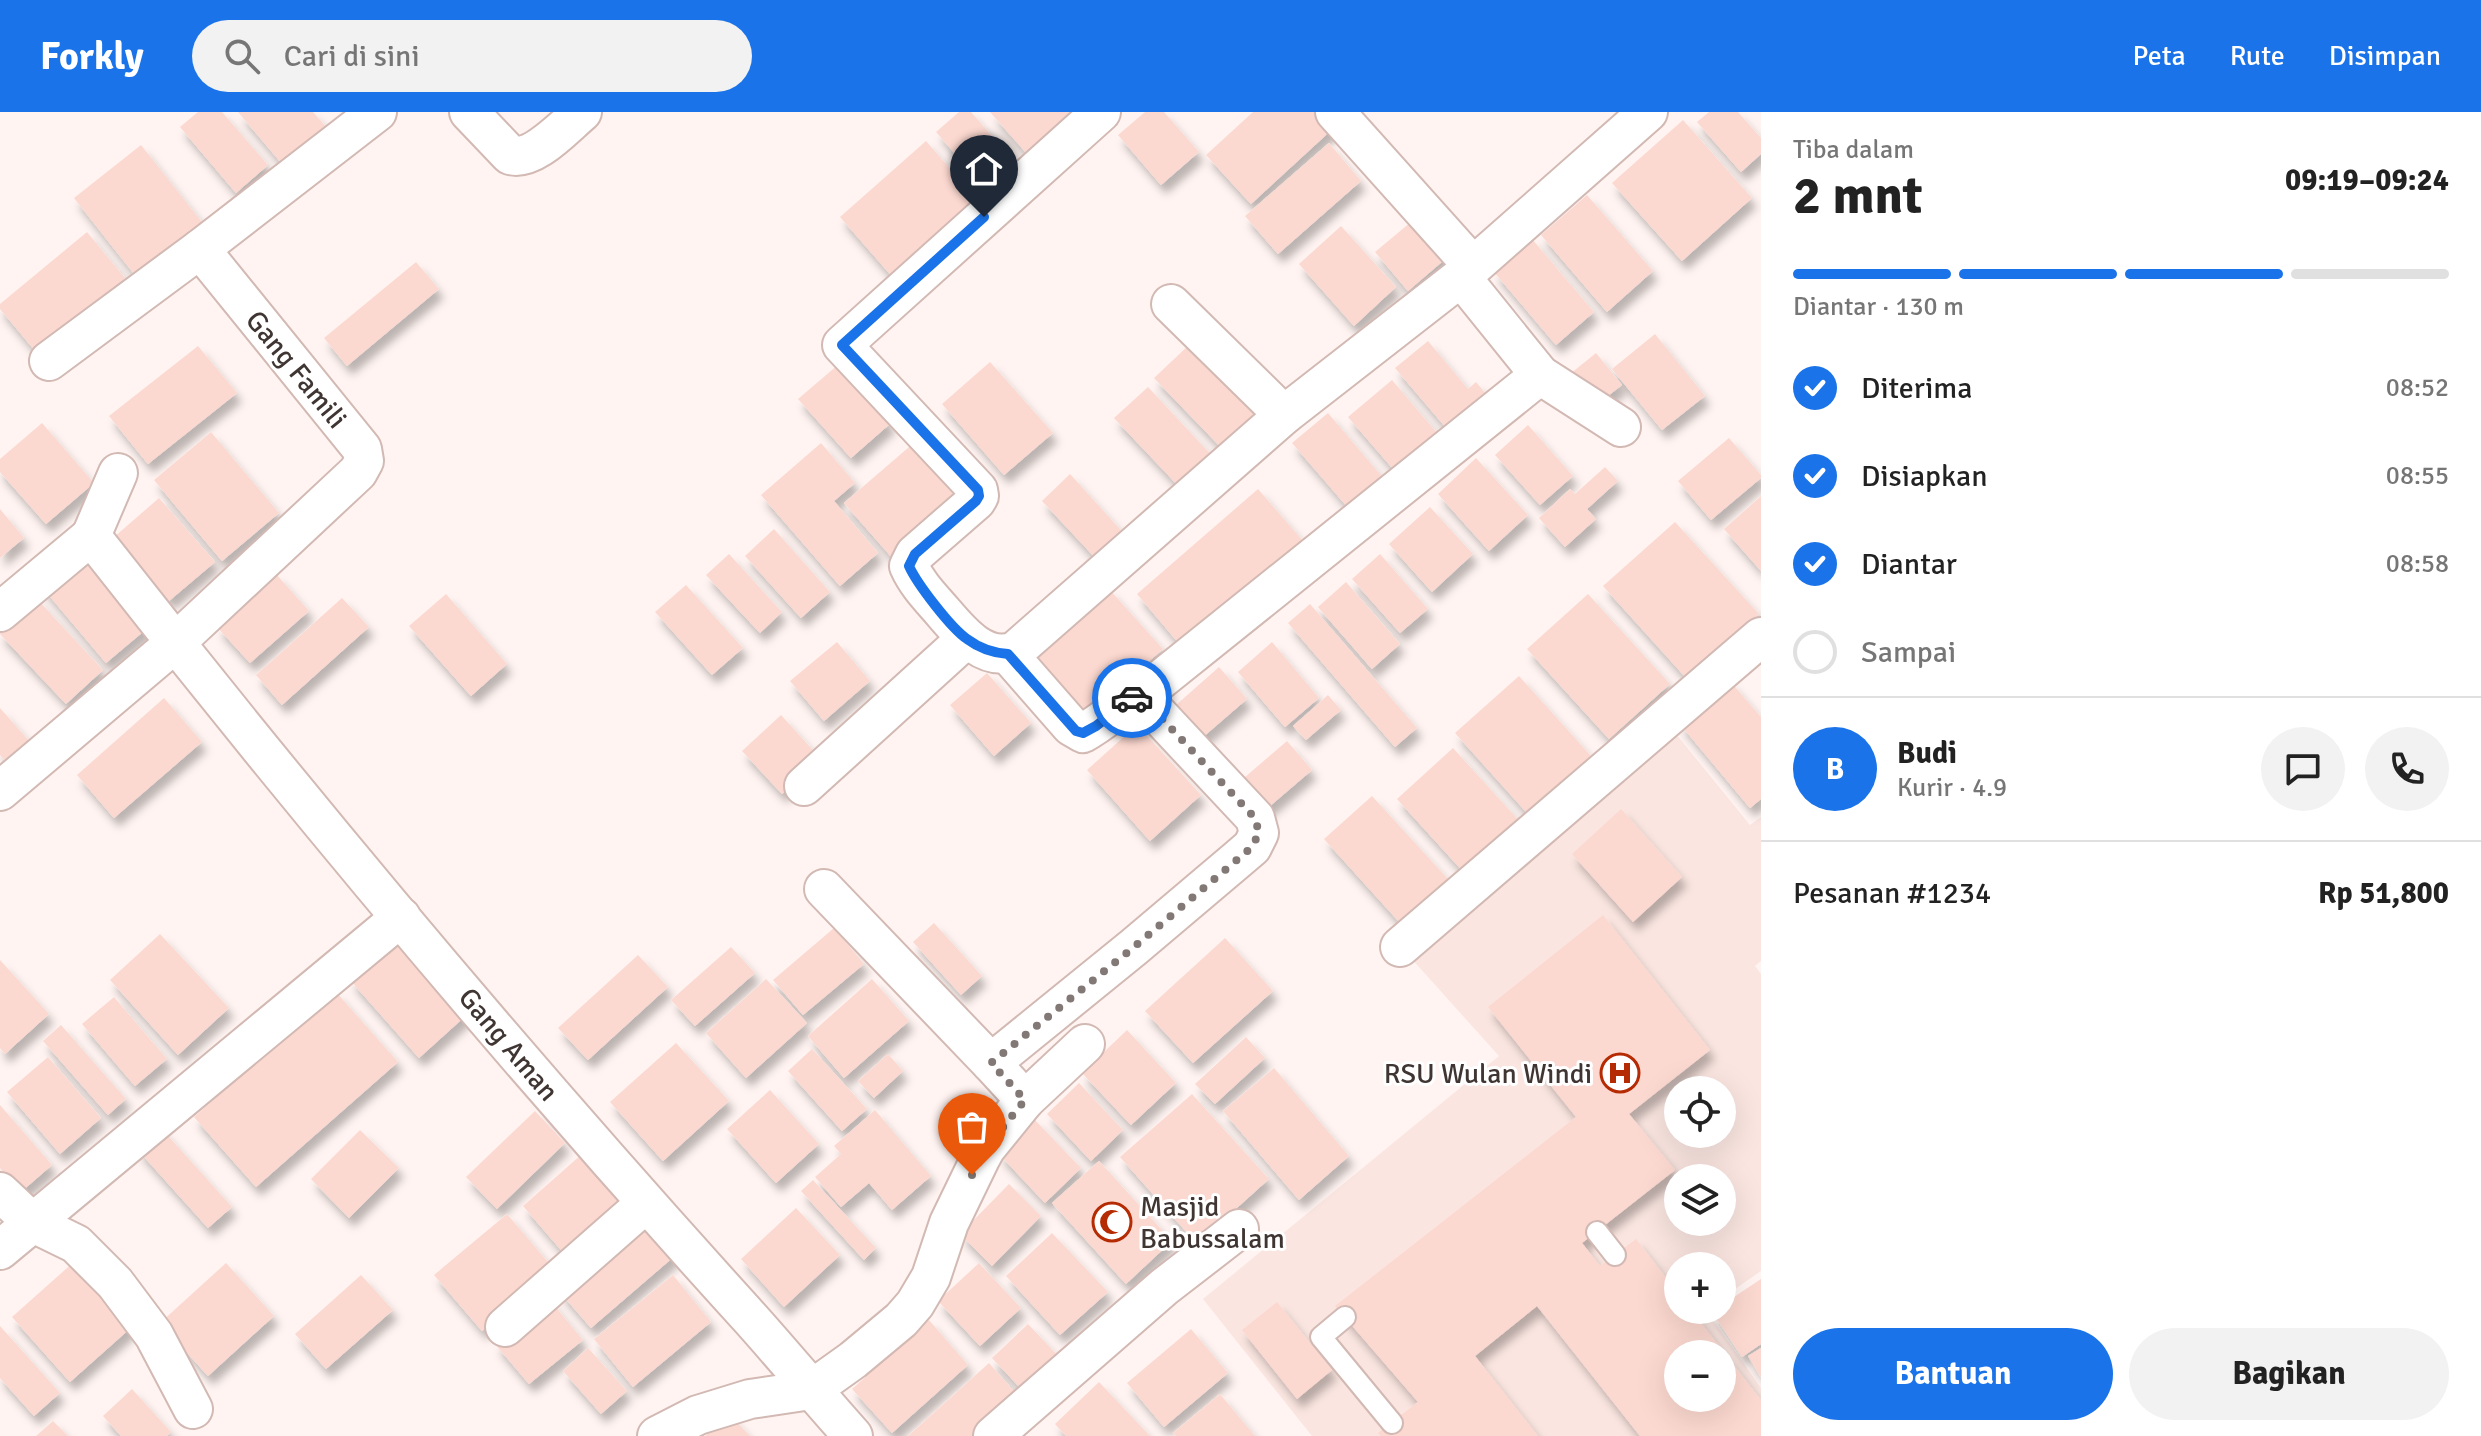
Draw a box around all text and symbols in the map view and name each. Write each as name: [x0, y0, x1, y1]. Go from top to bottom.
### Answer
search box: [192, 20, 752, 92]
text: Forkly: [40, 33, 144, 80]
icon: search: [220, 34, 264, 78]
text: Cari di sini: [284, 38, 420, 75]
text: Peta: [2133, 39, 2186, 73]
text: Rute: [2230, 39, 2285, 73]
text: Disimpan: [2329, 39, 2441, 73]
text: Tiba dalam: [1793, 134, 1914, 166]
pin: [950, 135, 1018, 217]
icon: home: [962, 147, 1006, 191]
text: 09:19–09:24: [2285, 162, 2449, 199]
text: 2 mnt: [1793, 164, 1922, 228]
text: Diantar · 130 m: [1793, 291, 1964, 323]
street label: Gang Famili: [238, 304, 354, 435]
icon: check: [1793, 366, 1837, 410]
text: Diterima: [1861, 370, 1972, 407]
text: 08:52: [2386, 372, 2449, 404]
icon: check: [1793, 454, 1837, 498]
text: Disiapkan: [1861, 458, 1988, 495]
text: 08:55: [2386, 460, 2449, 492]
icon: check: [1793, 542, 1837, 586]
text: Diantar: [1861, 546, 1957, 583]
text: 08:58: [2386, 548, 2449, 580]
text: Sampai: [1861, 634, 1956, 671]
courier: [1092, 658, 1172, 738]
icon: car: [1110, 676, 1154, 720]
button: chat: [2261, 727, 2345, 811]
button: phone: [2365, 727, 2449, 811]
text: Budi: [1897, 735, 1957, 772]
text: B: [1826, 751, 1844, 788]
text: Kurir · 4.9: [1897, 772, 2007, 804]
text: Pesanan #1234: [1793, 875, 1991, 912]
text: Rp 51,800: [2318, 875, 2449, 912]
street label: Gang Aman: [451, 981, 565, 1108]
hospital icon: RSU Wulan Windi: [1599, 1052, 1641, 1094]
place label: RSU Wulan Windi: [1384, 1057, 1592, 1091]
map controls: [1664, 1076, 1736, 1412]
button: locate: [1664, 1076, 1736, 1148]
pin: [938, 1093, 1006, 1175]
icon: bag: [950, 1105, 994, 1149]
button: layers: [1664, 1164, 1736, 1236]
place label: Masjid Babussalam: [1140, 1190, 1285, 1256]
mosque icon: Masjid Babussalam: [1091, 1201, 1133, 1243]
button: +: [1664, 1252, 1736, 1324]
button: Bantuan: [1793, 1328, 2113, 1420]
button: Bagikan: [2129, 1328, 2449, 1420]
button: −: [1664, 1340, 1736, 1412]

